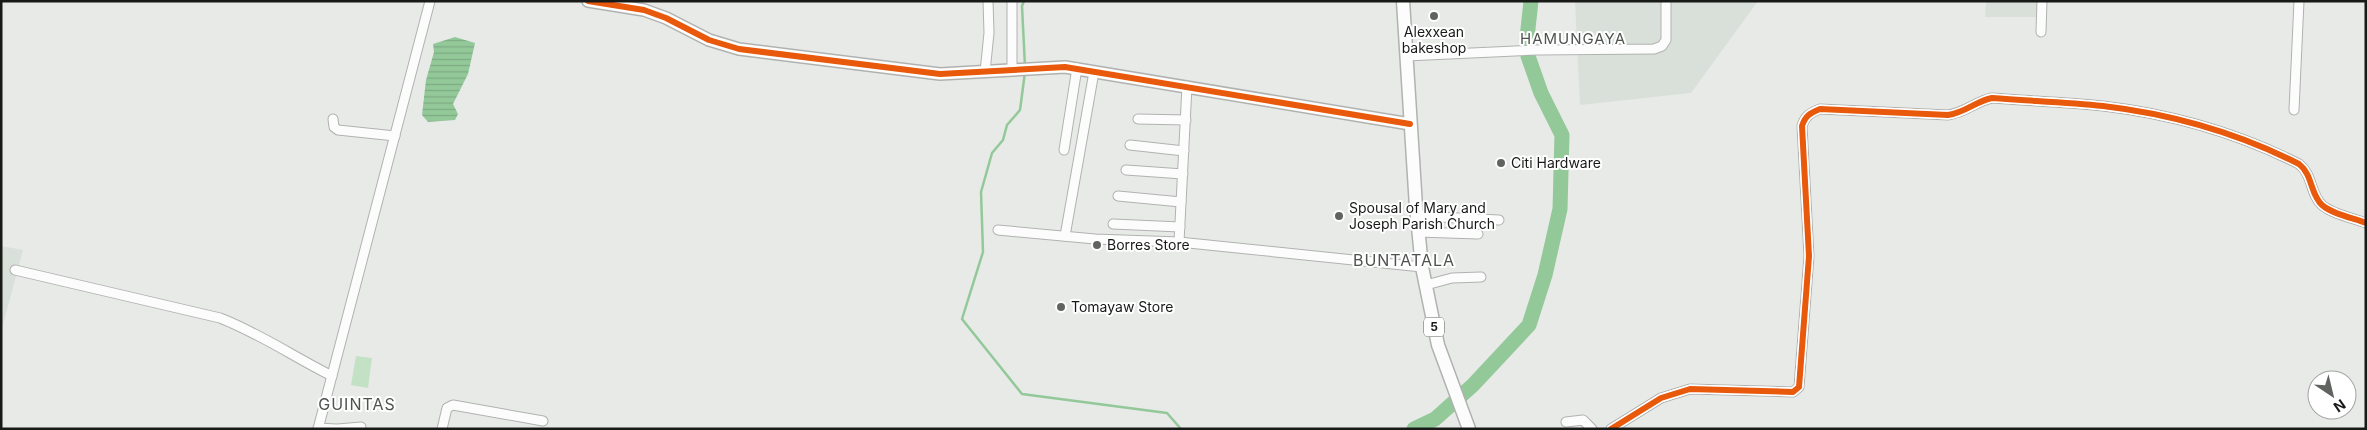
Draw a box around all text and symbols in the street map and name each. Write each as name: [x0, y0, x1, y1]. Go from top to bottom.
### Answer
marker: Alexxean bakeshop: [1428, 10, 1440, 22]
place label: Alexxean bakeshop: [1402, 23, 1466, 56]
district label: HAMUNGAYA: [1520, 29, 1626, 48]
place label: Citi Hardware: [1511, 154, 1601, 171]
marker: Citi Hardware: [1495, 157, 1507, 169]
place label: Spousal of Mary and Joseph Parish Church: [1349, 199, 1495, 232]
marker: Spousal of Mary and Joseph Parish Church: [1333, 210, 1345, 222]
place label: Borres Store: [1107, 236, 1190, 253]
marker: Borres Store: [1091, 239, 1103, 251]
district label: BUNTATALA: [1353, 250, 1455, 270]
place label: Tomayaw Store: [1071, 298, 1173, 315]
marker: Tomayaw Store: [1055, 301, 1067, 313]
road number: 5: [1424, 318, 1444, 337]
north arrow: [2307, 370, 2357, 420]
district label: GUINTAS: [318, 394, 396, 414]
text: N: [2330, 396, 2349, 416]

